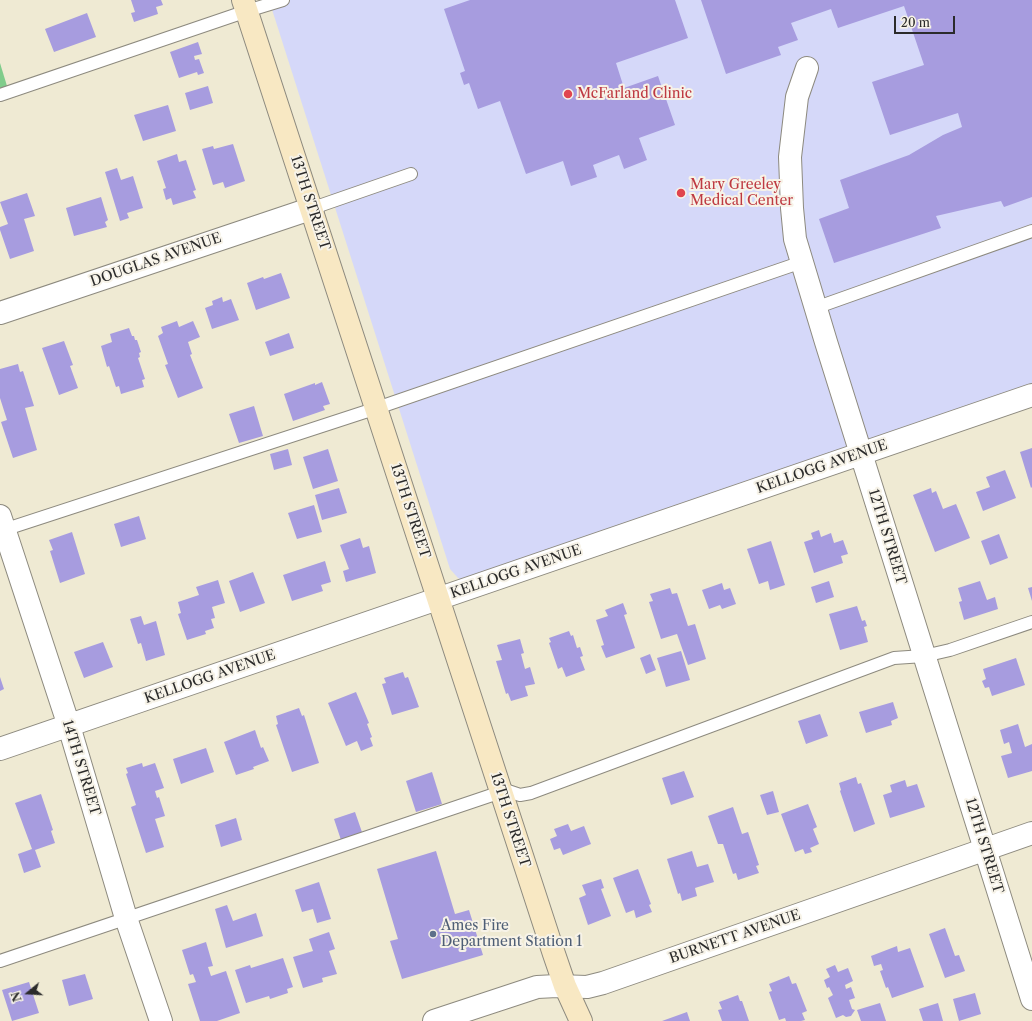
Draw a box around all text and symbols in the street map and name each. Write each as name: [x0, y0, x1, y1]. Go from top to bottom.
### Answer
scale bar: [896, 8, 957, 34]
text: 20 m: [901, 15, 930, 30]
place label: McFarland Clinic: [577, 86, 692, 102]
marker: McFarland Clinic: [562, 88, 574, 100]
street label: 13TH STREET: [287, 153, 333, 253]
place label: Mary Greeley Medical Center: [690, 177, 793, 210]
marker: Mary Greeley Medical Center: [675, 187, 687, 199]
street label: DOUGLAS AVENUE: [88, 230, 224, 290]
street label: KELLOGG AVENUE: [754, 437, 890, 497]
street label: 13TH STREET: [387, 461, 433, 561]
street label: 12TH STREET: [864, 487, 910, 587]
street label: KELLOGG AVENUE: [448, 542, 584, 602]
street label: KELLOGG AVENUE: [142, 647, 278, 707]
street label: 14TH STREET: [58, 718, 104, 818]
street label: 13TH STREET: [487, 770, 533, 870]
street label: 12TH STREET: [961, 796, 1007, 896]
street label: BURNETT AVENUE: [667, 907, 803, 967]
place label: Ames Fire Department Station 1: [441, 918, 582, 950]
marker: Ames Fire Department Station 1: [428, 929, 438, 939]
north arrow: [8, 973, 48, 1013]
text: N: [8, 990, 25, 1003]

